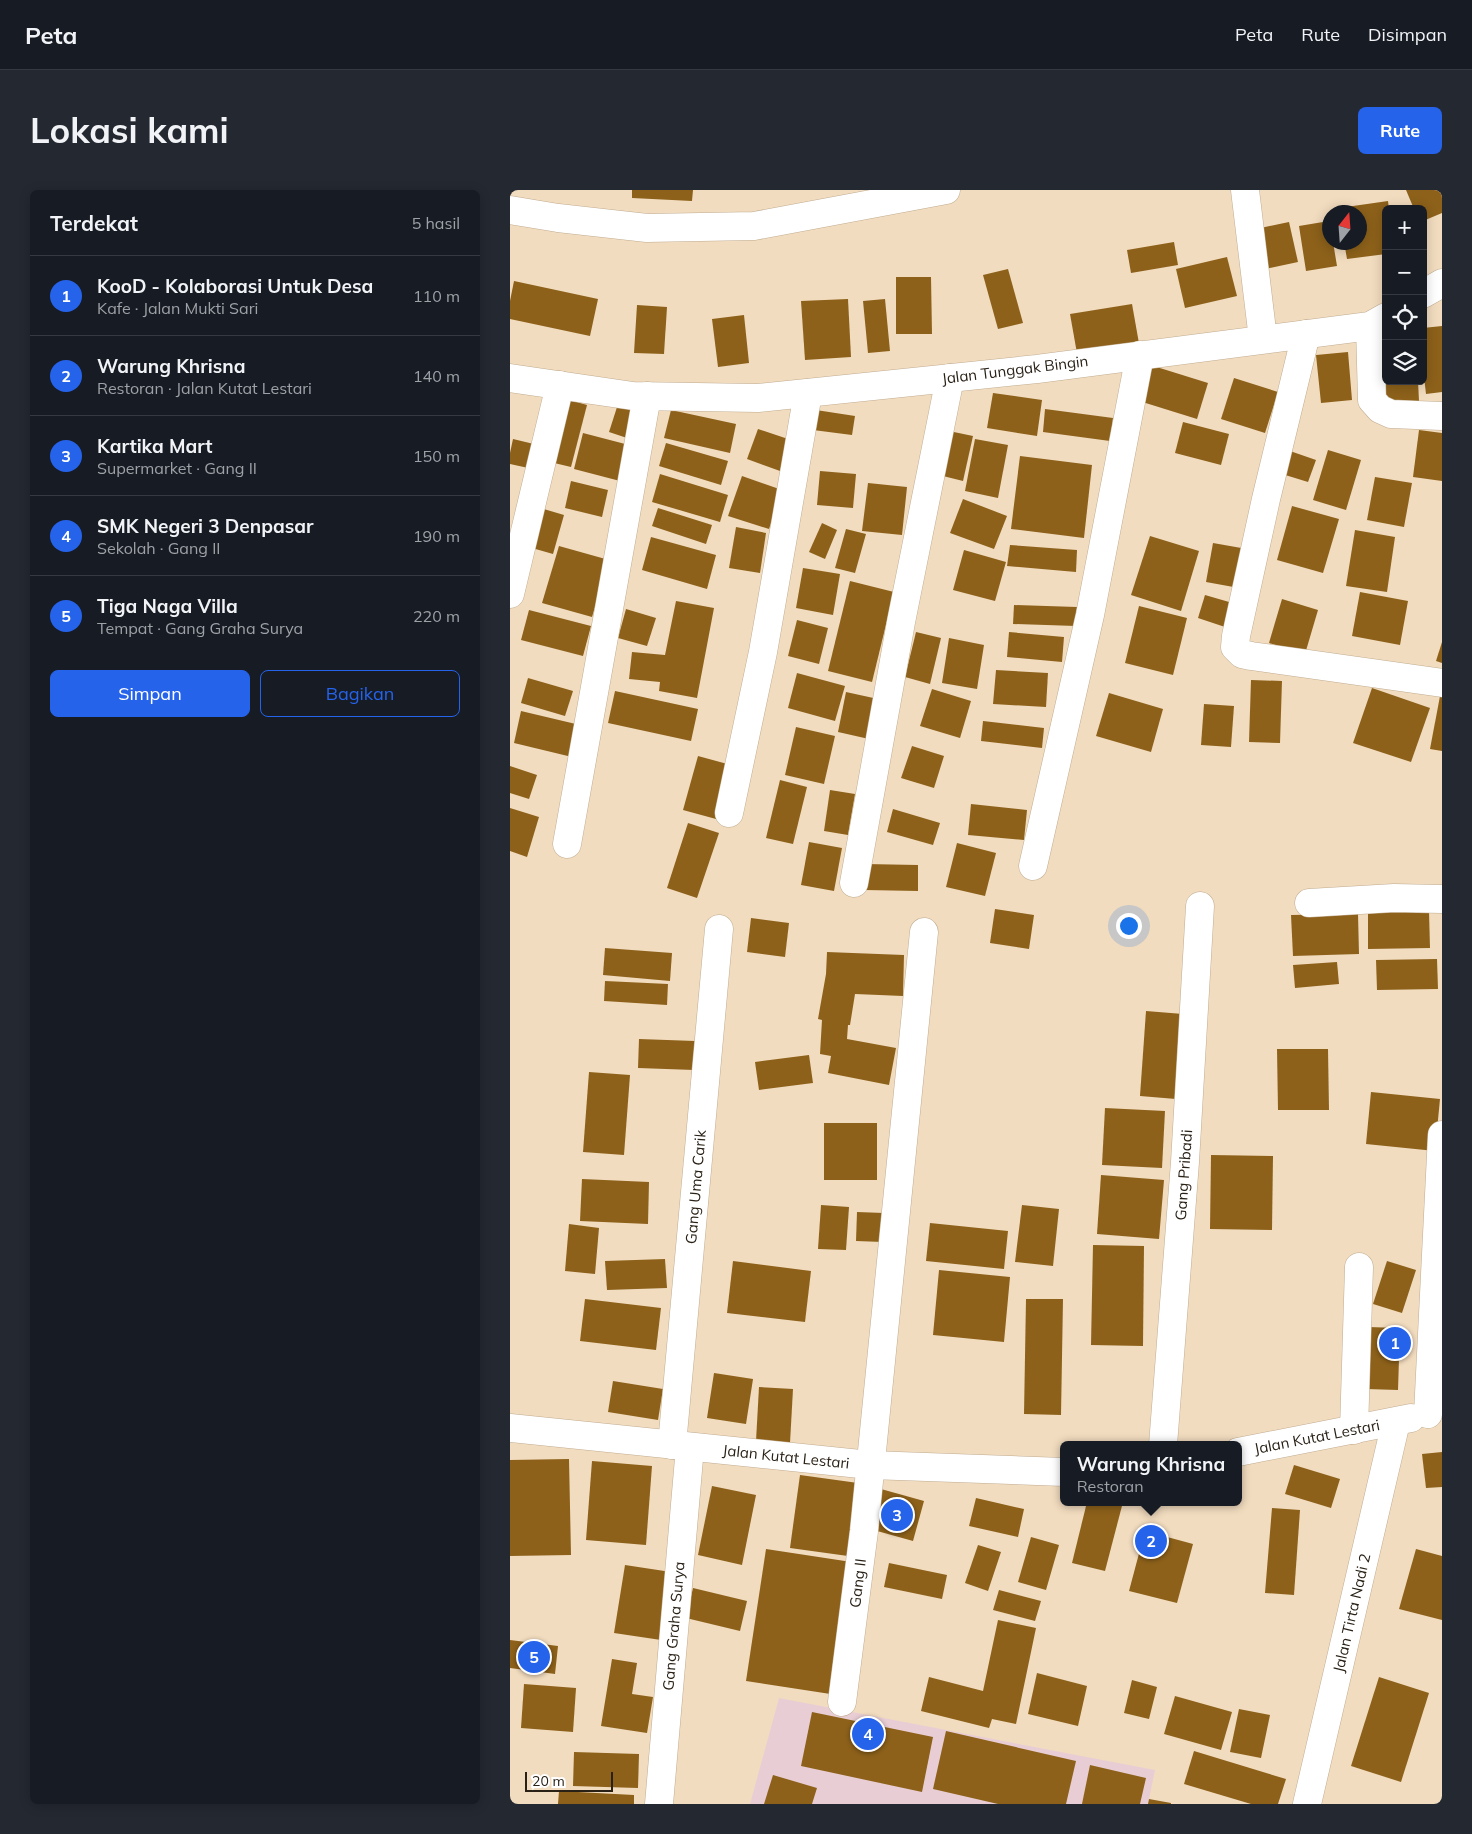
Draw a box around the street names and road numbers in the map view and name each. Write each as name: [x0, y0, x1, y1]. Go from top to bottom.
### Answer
street label: Jalan Tunggak Bingin: [941, 351, 1089, 388]
street label: Gang Uma Carik: [681, 1129, 710, 1245]
street label: Gang Pribadi: [1171, 1129, 1196, 1221]
street label: Jalan Kutat Lestari: [1252, 1415, 1381, 1458]
street label: Jalan Kutat Lestari: [722, 1440, 850, 1473]
street label: Jalan Tirta Nadi 2: [1329, 1552, 1374, 1674]
street label: Gang II: [845, 1557, 870, 1609]
street label: Gang Graha Surya: [658, 1561, 689, 1691]

